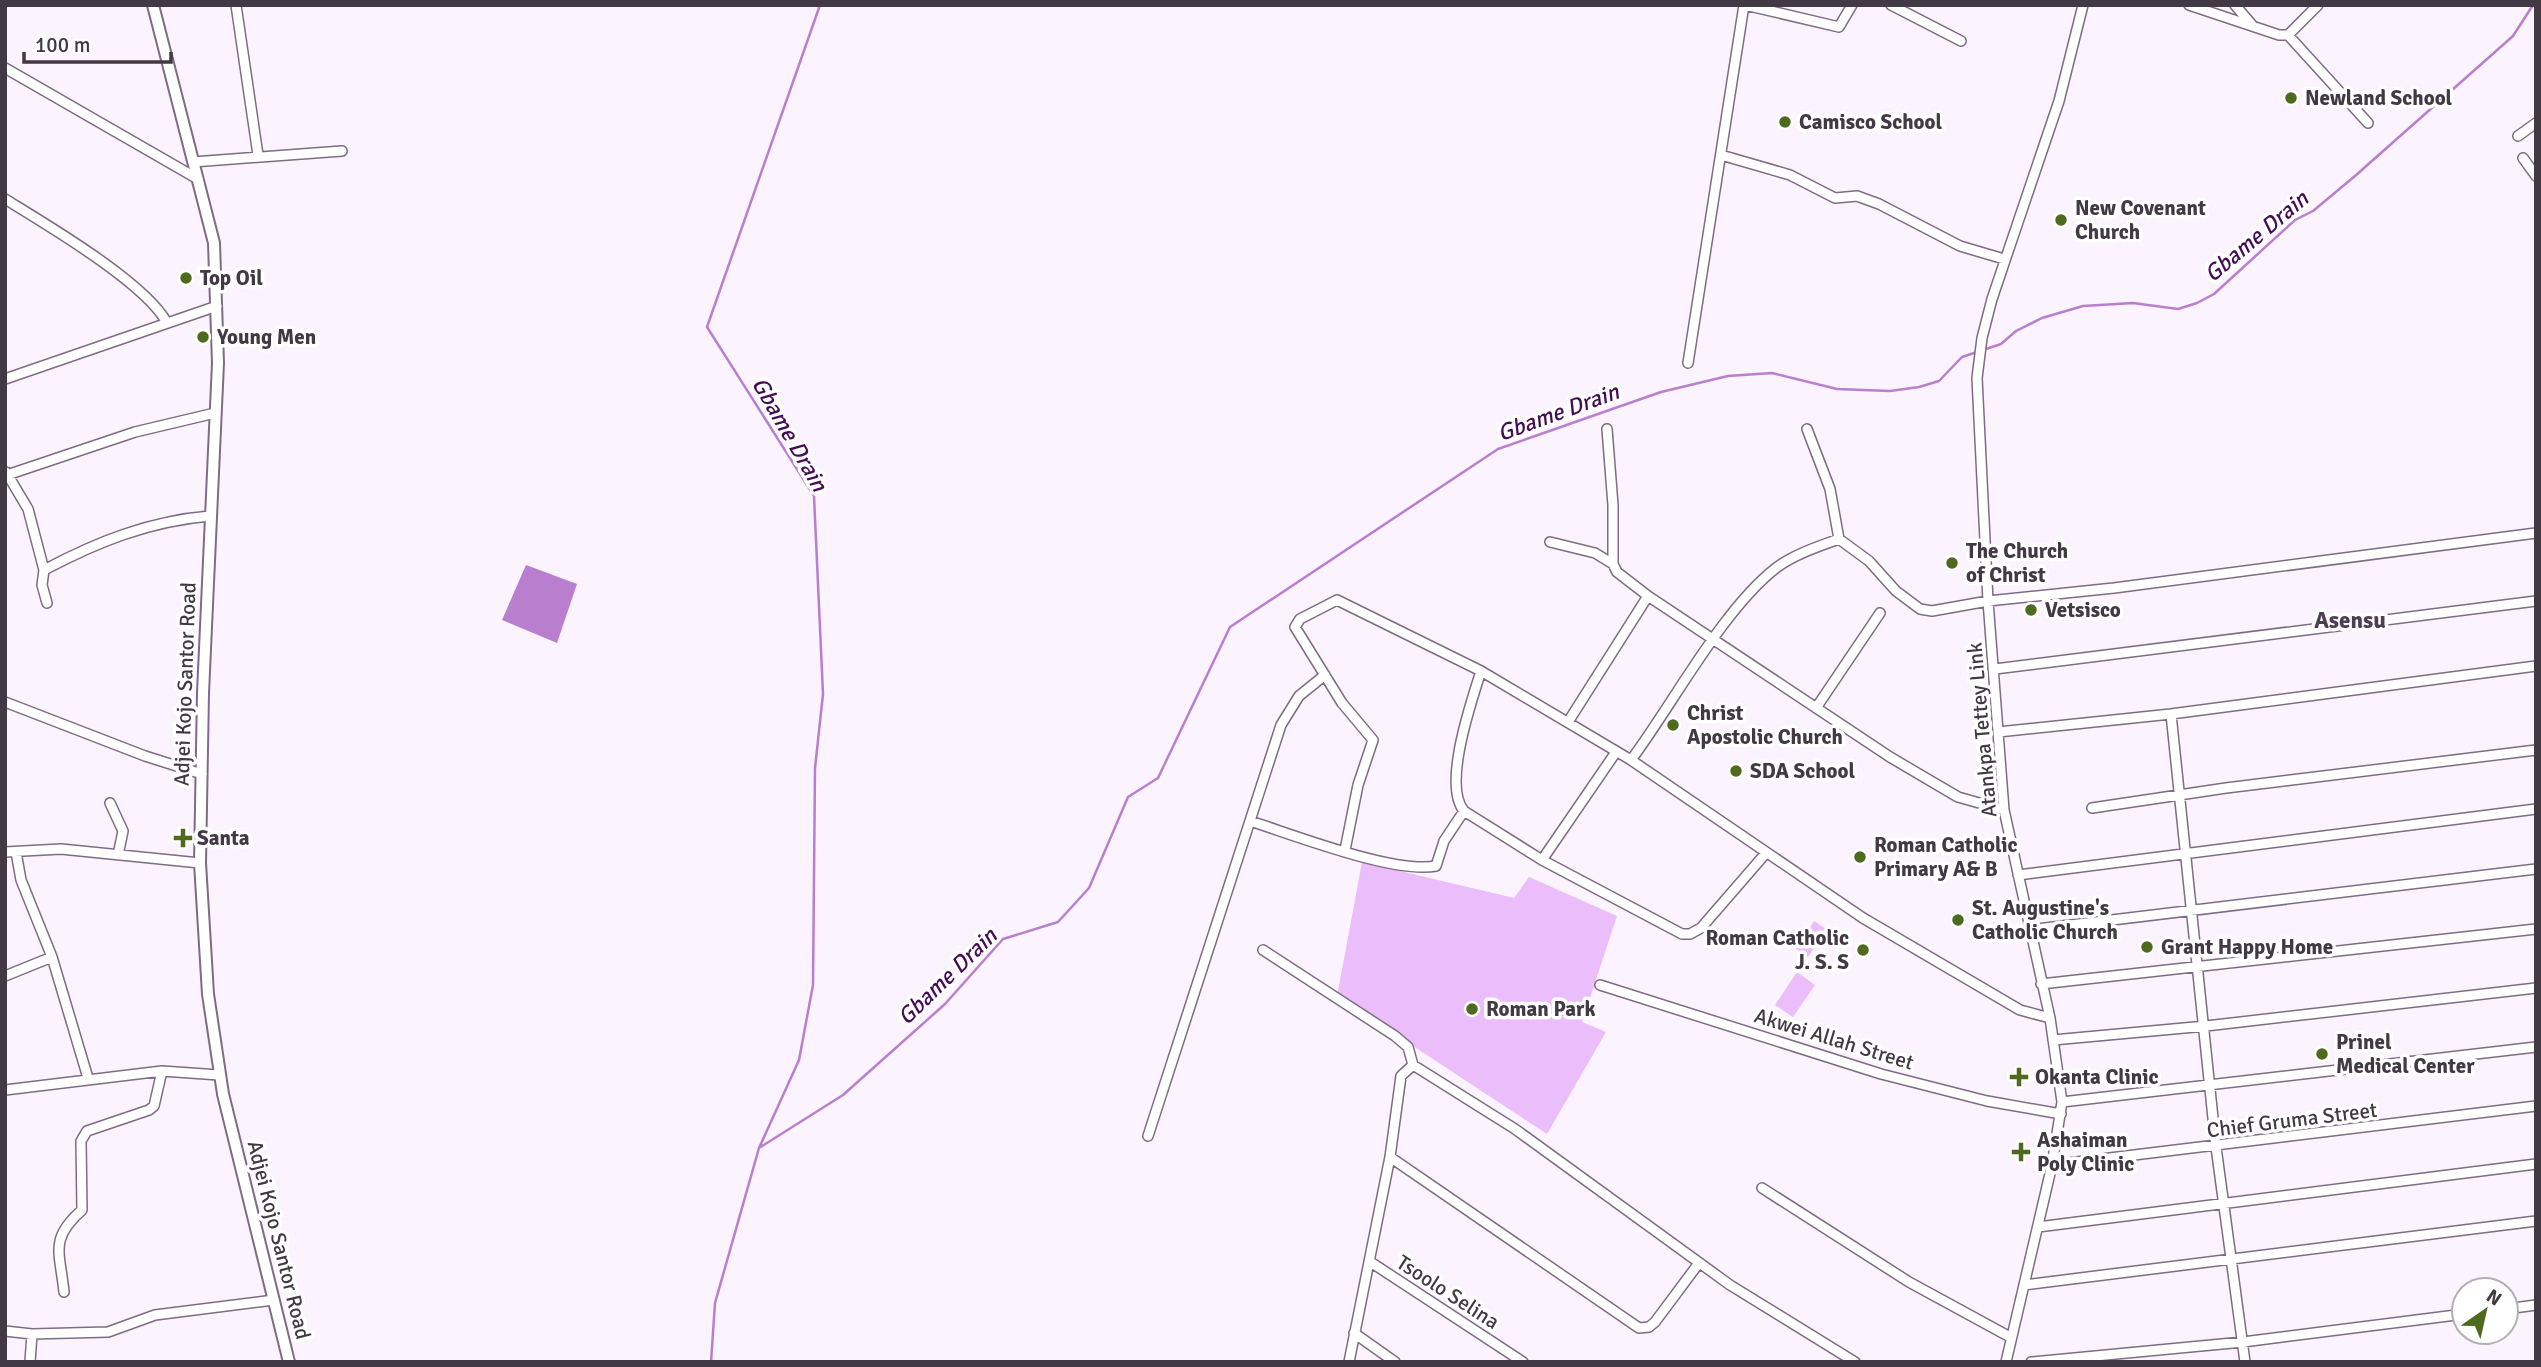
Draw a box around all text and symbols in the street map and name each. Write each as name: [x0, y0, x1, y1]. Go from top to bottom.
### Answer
scale bar: [24, 21, 172, 65]
text: 100 m: [35, 32, 90, 58]
place label: Newland School: [2305, 85, 2453, 111]
marker: Newland School: [2283, 90, 2299, 106]
place label: Camisco School: [1799, 109, 1942, 135]
marker: Camisco School: [1777, 114, 1793, 130]
water label: Gbame Drain: [2198, 183, 2315, 288]
place label: New Covenant Church: [2075, 195, 2206, 245]
marker: New Covenant Church: [2053, 212, 2069, 228]
place label: Top Oil: [200, 265, 263, 291]
marker: Top Oil: [178, 270, 194, 286]
place label: Young Men: [216, 324, 316, 350]
marker: Young Men: [195, 329, 211, 345]
water label: Gbame Drain: [745, 372, 835, 498]
water label: Gbame Drain: [1493, 377, 1624, 448]
place label: The Church of Christ: [1966, 538, 2068, 588]
marker: The Church of Christ: [1944, 555, 1960, 571]
street label: Adjei Kojo Santor Road: [168, 582, 202, 786]
place label: Vetsisco: [2045, 597, 2121, 623]
marker: Vetsisco: [2023, 602, 2039, 618]
district label: Asensu: [2314, 606, 2386, 635]
street label: Atankpa Tettey Link: [1961, 641, 2003, 818]
place label: Christ Apostolic Church: [1687, 700, 1843, 750]
marker: Christ Apostolic Church: [1665, 717, 1681, 733]
place label: SDA School: [1750, 758, 1856, 784]
marker: SDA School: [1728, 763, 1744, 779]
place label: Santa: [197, 825, 250, 851]
marker: Santa: [175, 830, 191, 846]
place label: Roman Catholic Primary A& B: [1874, 832, 2018, 882]
marker: Roman Catholic Primary A& B: [1852, 849, 1868, 865]
place label: St. Augustine's Catholic Church: [1972, 895, 2118, 945]
marker: St. Augustine's Catholic Church: [1950, 912, 1966, 928]
water label: Gbame Drain: [892, 921, 1004, 1031]
place label: Roman Catholic J. S. S: [1705, 925, 1849, 975]
place label: Grant Happy Home: [2161, 934, 2333, 960]
marker: Grant Happy Home: [2139, 939, 2155, 955]
marker: Roman Catholic J. S. S: [1855, 942, 1871, 958]
place label: Roman Park: [1486, 996, 1595, 1022]
marker: Roman Park: [1464, 1001, 1480, 1017]
street label: Akwei Allah Street: [1751, 1002, 1917, 1076]
place label: Prinel Medical Center: [2336, 1029, 2475, 1079]
marker: Prinel Medical Center: [2314, 1046, 2330, 1062]
place label: Okanta Clinic: [2035, 1064, 2159, 1090]
marker: Okanta Clinic: [2009, 1067, 2029, 1087]
street label: Chief Gruma Street: [2205, 1097, 2379, 1143]
place label: Ashaiman Poly Clinic: [2037, 1127, 2134, 1177]
street label: Adjei Kojo Santor Road: [242, 1138, 316, 1342]
marker: Ashaiman Poly Clinic: [2011, 1142, 2031, 1162]
street label: Tsoolo Selina: [1392, 1249, 1504, 1335]
north arrow: [2450, 1276, 2520, 1346]
text: N: [2482, 1284, 2506, 1311]

